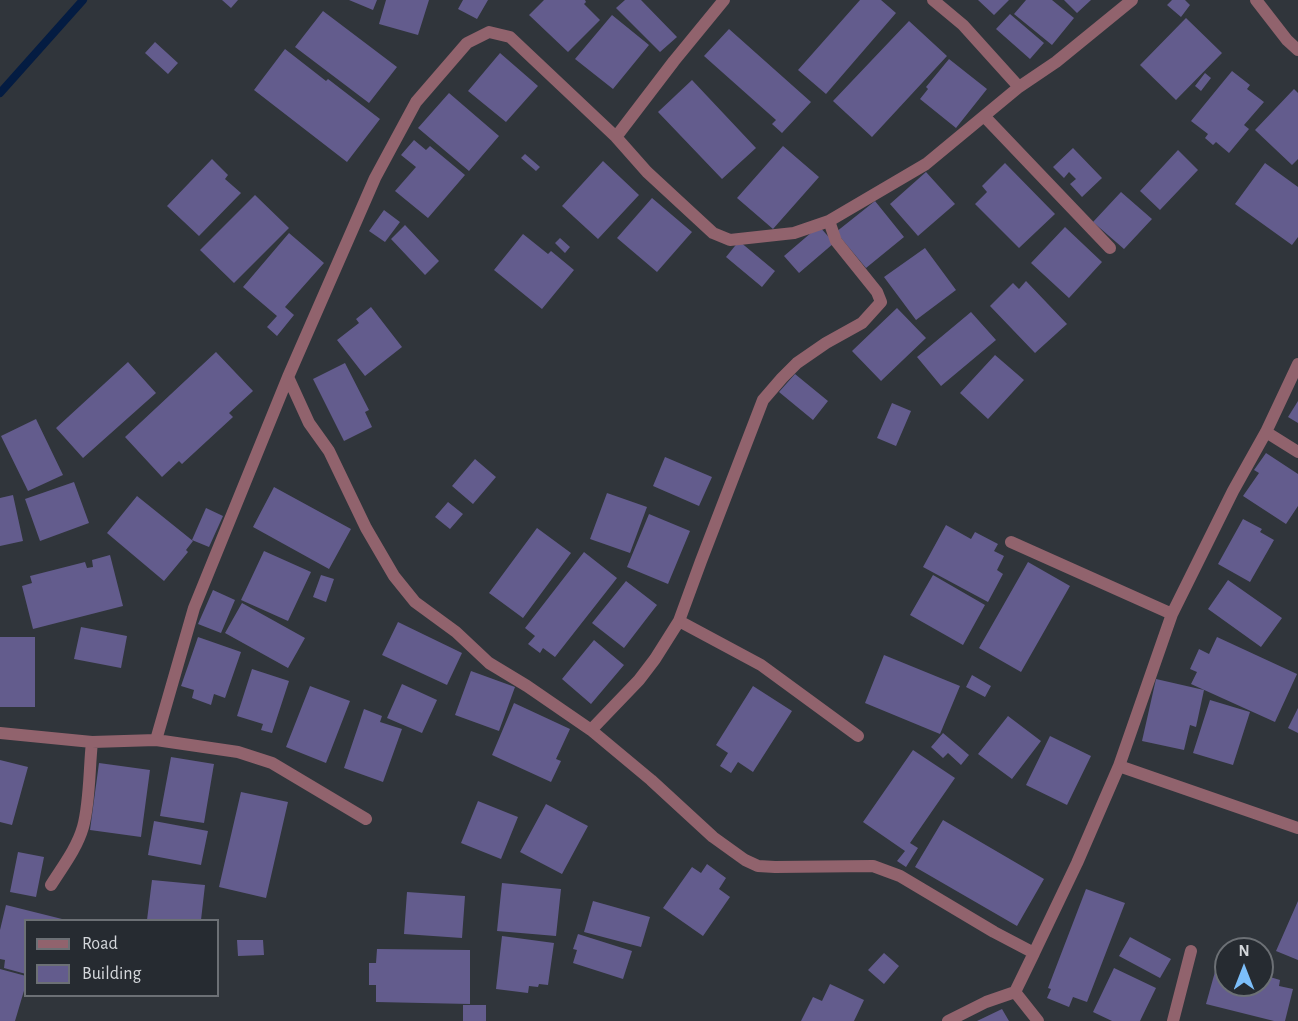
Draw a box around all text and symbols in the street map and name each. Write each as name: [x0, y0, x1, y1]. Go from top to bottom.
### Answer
legend: [24, 919, 219, 997]
text: Road: [82, 935, 118, 953]
north arrow: [1214, 937, 1274, 997]
text: N: [1238, 943, 1250, 959]
text: Building: [82, 965, 141, 983]

